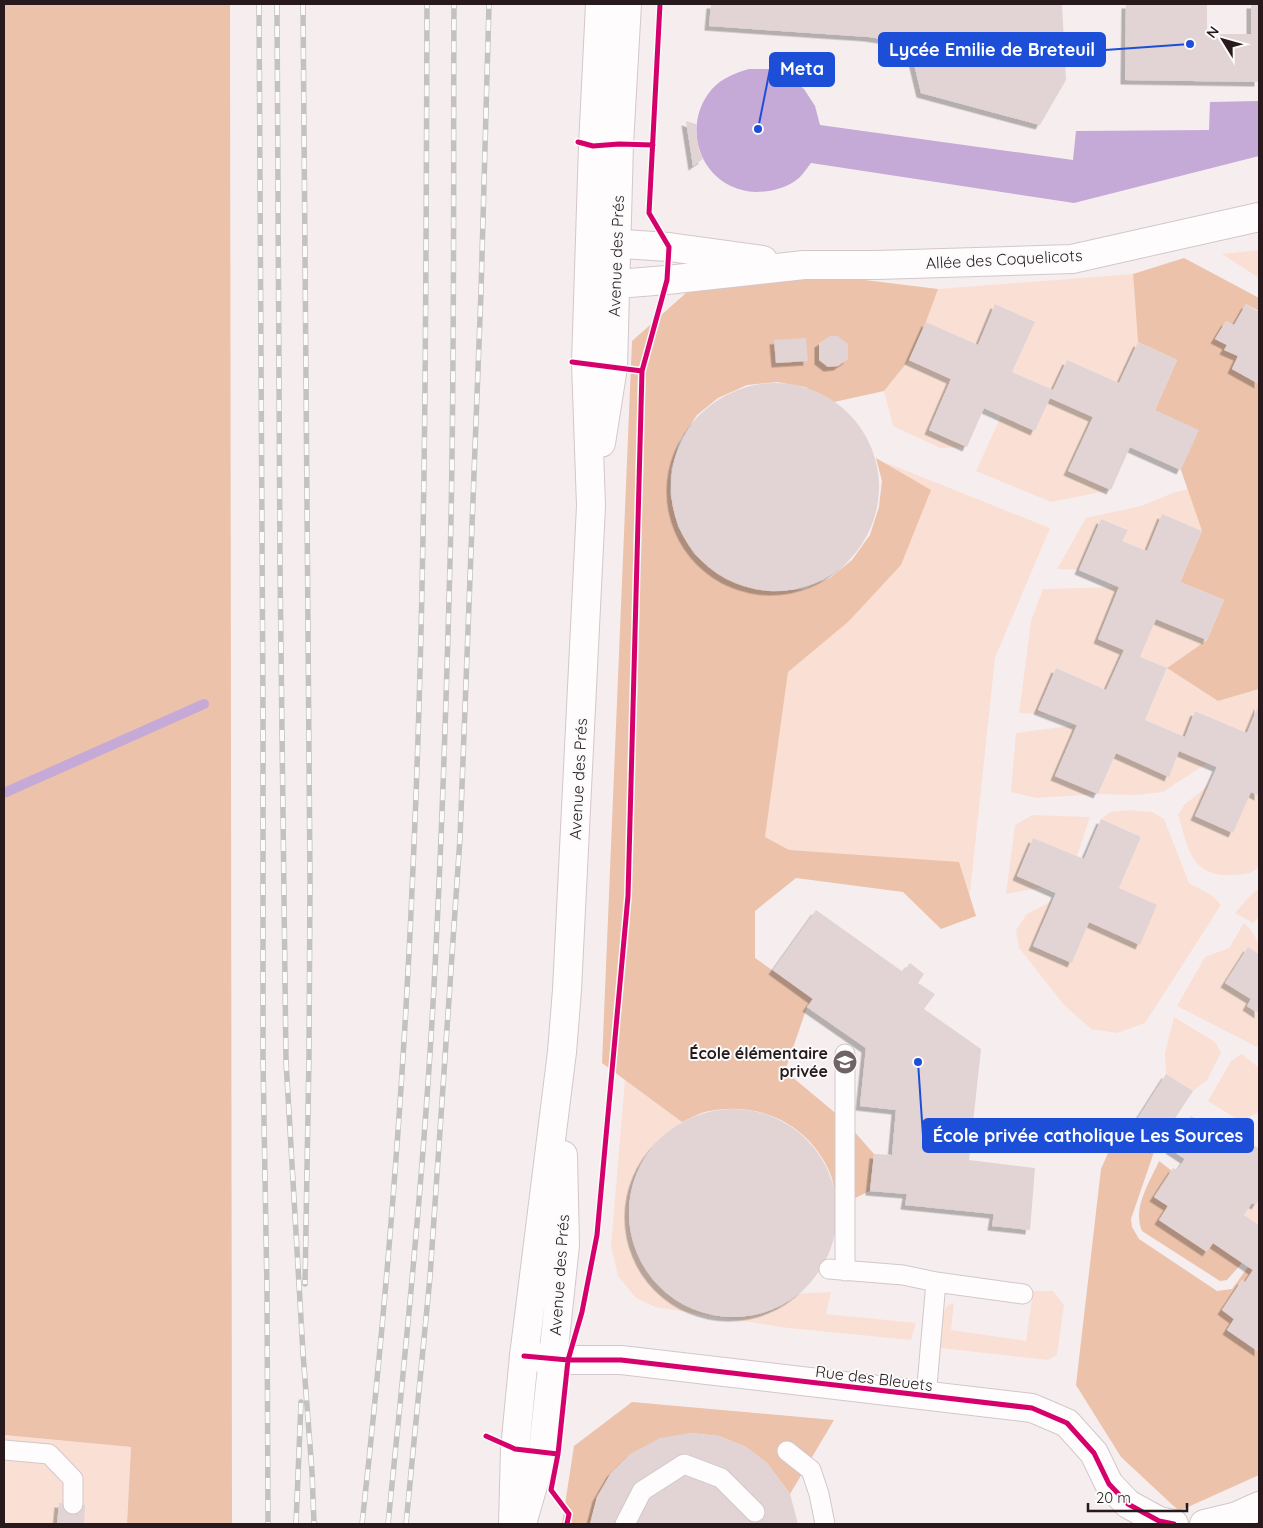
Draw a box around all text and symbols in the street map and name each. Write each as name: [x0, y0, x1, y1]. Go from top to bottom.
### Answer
north arrow: [1198, 15, 1248, 65]
text: N: [1202, 23, 1223, 42]
callout: Lycée Emilie de Breteuil: [879, 33, 1105, 66]
text: Lycée Emilie de Breteuil: [889, 38, 1095, 61]
callout: Meta: [770, 53, 834, 86]
text: Meta: [780, 57, 824, 80]
street label: Avenue des Prés: [604, 195, 628, 317]
street label: Allée des Coquelicots: [925, 245, 1083, 273]
street label: Avenue des Prés: [565, 718, 591, 840]
place label: École élémentaire privée: [689, 1043, 828, 1081]
school or university icon: École élémentaire privée: [832, 1049, 858, 1075]
callout: École privée catholique Les Sources: [923, 1119, 1253, 1152]
text: École privée catholique Les Sources: [933, 1124, 1244, 1147]
street label: Avenue des Prés: [545, 1214, 573, 1336]
street label: Rue des Bleuets: [814, 1361, 934, 1395]
scale bar: [1088, 1480, 1187, 1512]
text: 20 m: [1096, 1488, 1131, 1507]

